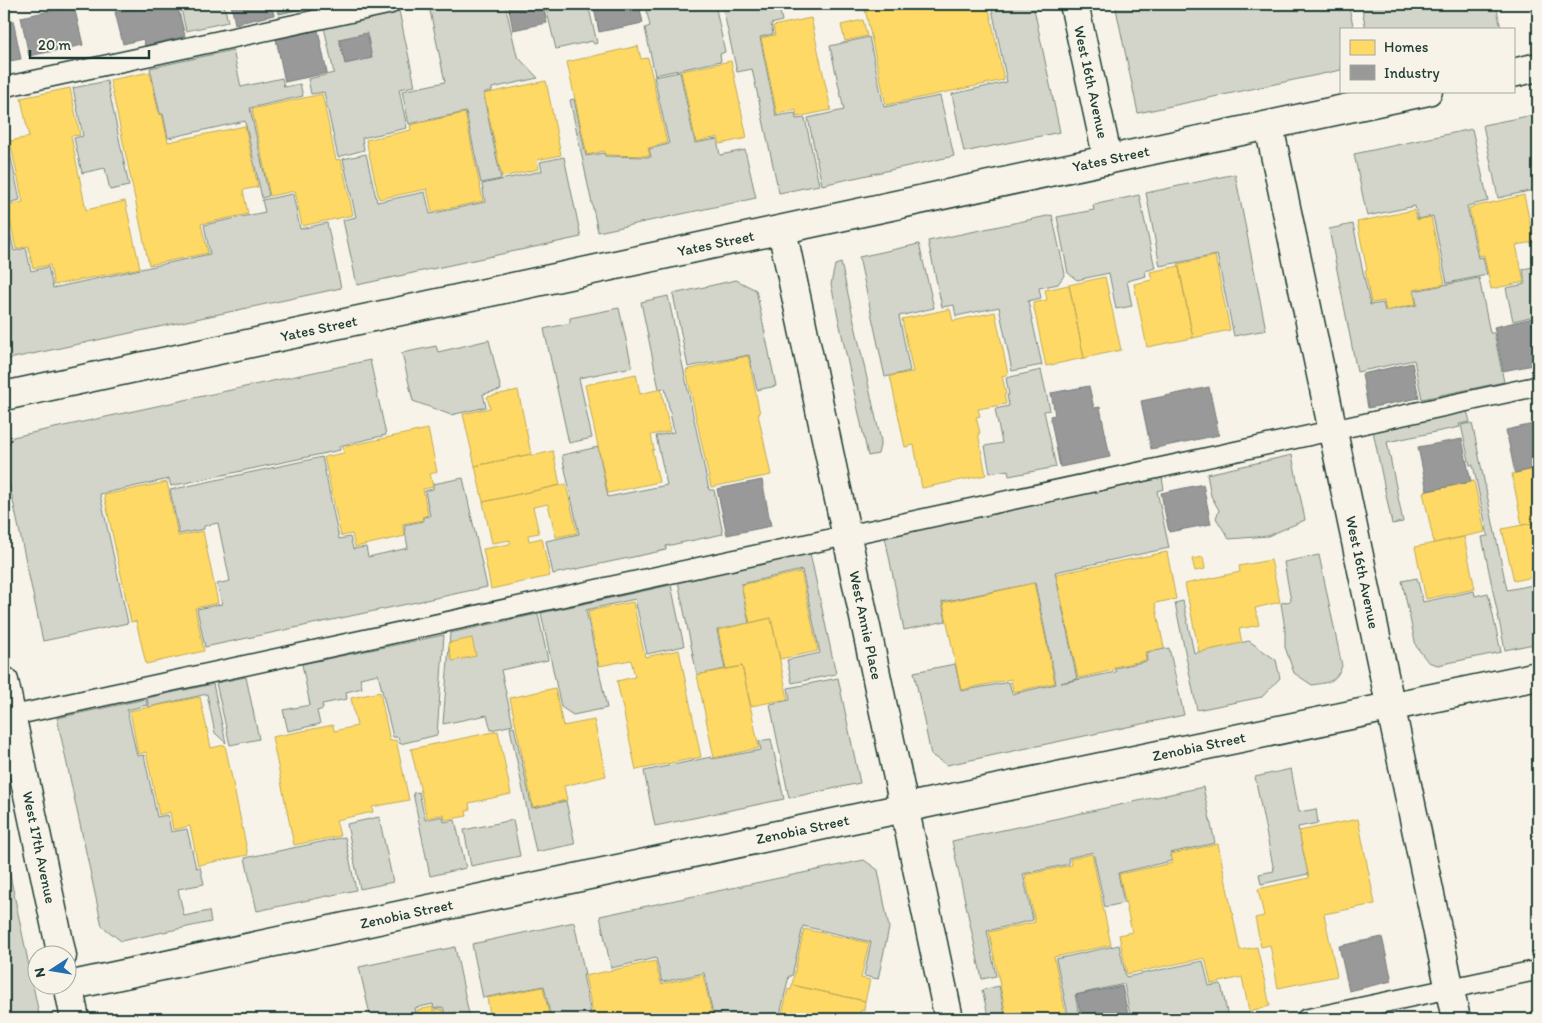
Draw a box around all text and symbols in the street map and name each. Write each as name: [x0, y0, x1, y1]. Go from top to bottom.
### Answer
street label: West 16th Avenue: [1070, 24, 1112, 140]
scale bar: [30, 28, 149, 60]
legend: [1340, 28, 1514, 92]
text: 20 m: [38, 36, 72, 54]
text: Homes: [1384, 38, 1429, 56]
text: Industry: [1384, 64, 1440, 82]
street label: Yates Street: [1071, 142, 1151, 176]
street label: Yates Street: [676, 226, 756, 261]
street label: Yates Street: [279, 311, 359, 346]
street label: West 16th Avenue: [1342, 514, 1383, 630]
street label: West Annie Place: [845, 569, 886, 681]
street label: Zenobia Street: [1151, 728, 1247, 765]
street label: West 17th Avenue: [18, 790, 60, 905]
street label: Zenobia Street: [754, 811, 851, 848]
street label: Zenobia Street: [358, 895, 455, 933]
north arrow: [28, 946, 78, 996]
text: N: [30, 966, 49, 979]

